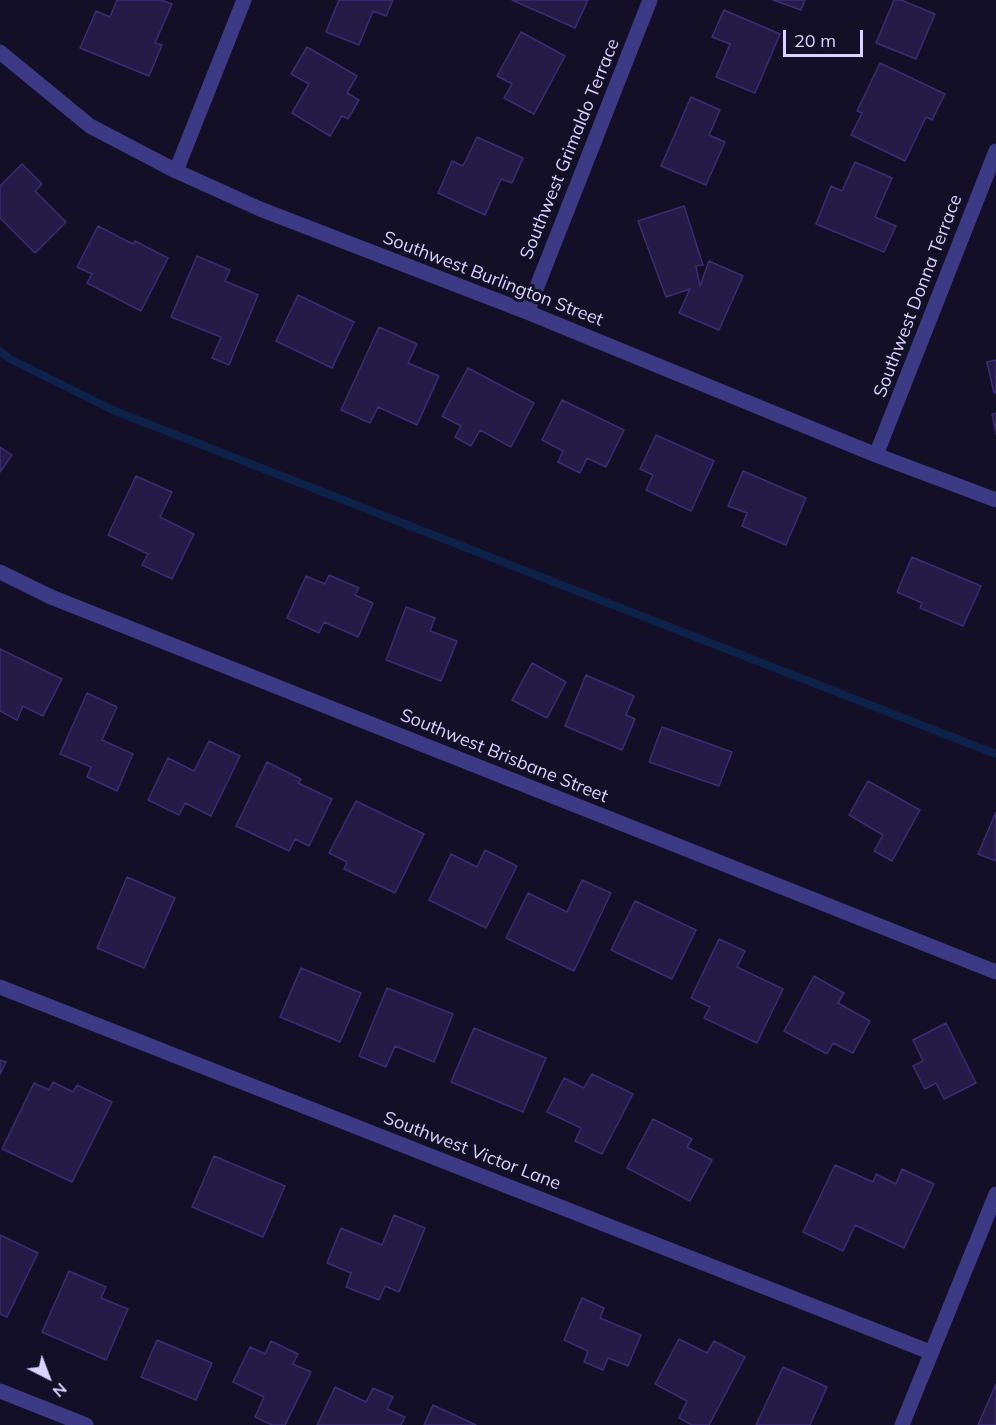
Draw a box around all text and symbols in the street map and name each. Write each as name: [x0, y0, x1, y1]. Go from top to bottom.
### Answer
scale bar: [786, 18, 866, 56]
text: 20 m: [794, 29, 836, 52]
street label: Southwest Grimaldo Terrace: [516, 36, 624, 262]
street label: Southwest Donna Terrace: [869, 191, 967, 401]
street label: Southwest Burlington Street: [380, 227, 606, 331]
street label: Southwest Brisbane Street: [397, 704, 611, 808]
street label: Southwest Victor Lane: [380, 1107, 564, 1195]
north arrow: [18, 1347, 78, 1407]
text: N: [49, 1379, 71, 1402]

